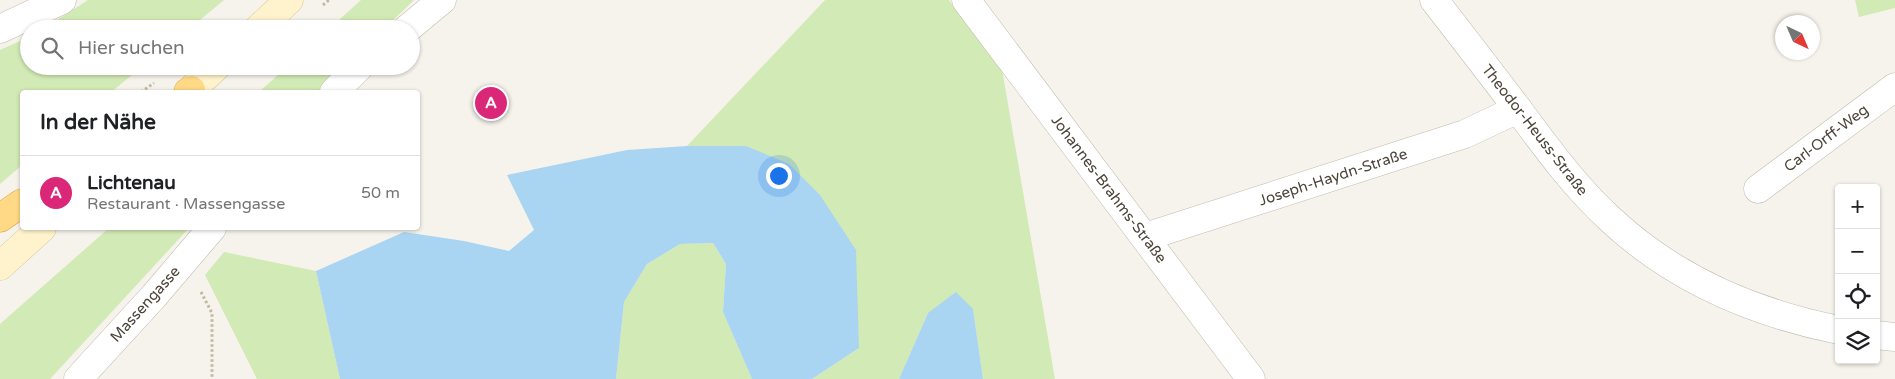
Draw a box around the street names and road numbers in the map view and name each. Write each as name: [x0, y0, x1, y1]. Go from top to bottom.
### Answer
street label: Theodor-Heuss-Straße: [1478, 61, 1592, 199]
street label: Carl-Orff-Weg: [1780, 100, 1872, 176]
street label: Johannes-Brahms-Straße: [1047, 111, 1171, 267]
street label: Joseph-Haydn-Straße: [1257, 144, 1409, 210]
street label: Massengasse: [106, 262, 184, 346]

